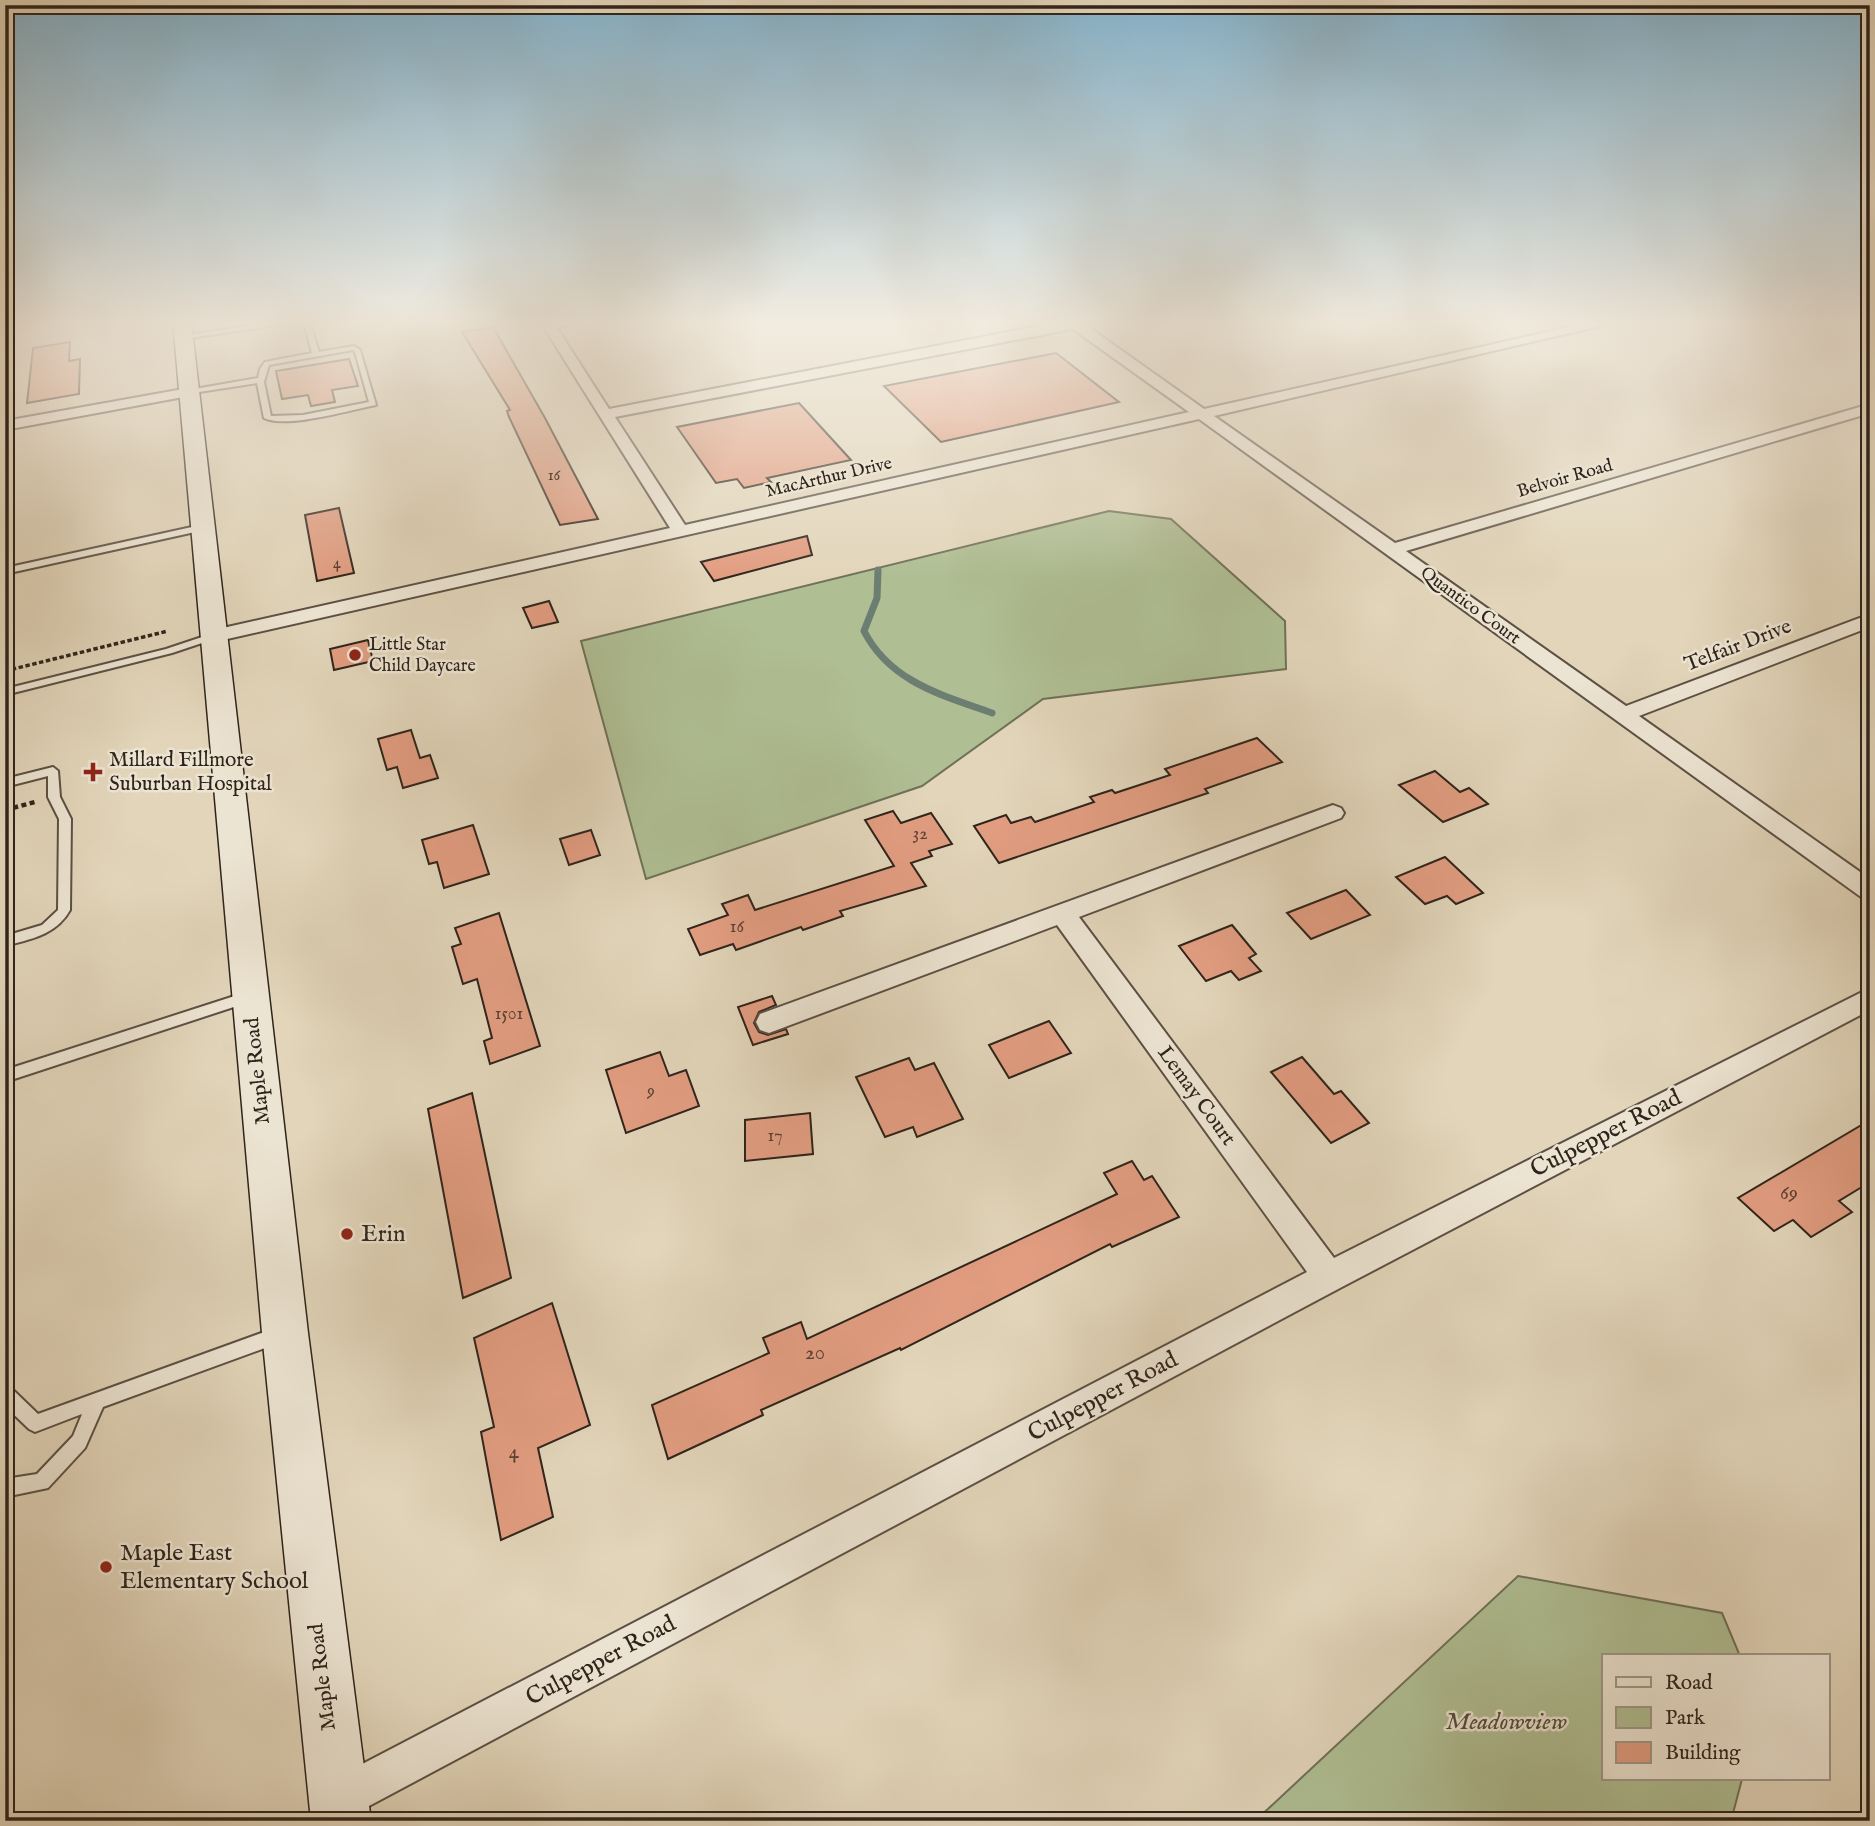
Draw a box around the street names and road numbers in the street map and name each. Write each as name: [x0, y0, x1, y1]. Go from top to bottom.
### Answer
street label: MacArthur Drive: [764, 452, 894, 504]
street label: Belvoir Road: [1515, 454, 1616, 504]
street label: Quantico Court: [1415, 562, 1525, 650]
street label: Telfair Drive: [1681, 613, 1796, 679]
street label: Maple Road: [239, 1015, 277, 1126]
street label: Lemay Court: [1151, 1041, 1241, 1151]
street label: Culpepper Road: [1525, 1083, 1687, 1185]
street label: Culpepper Road: [1023, 1344, 1184, 1450]
street label: Culpepper Road: [521, 1608, 682, 1714]
street label: Maple Road: [303, 1621, 343, 1732]

